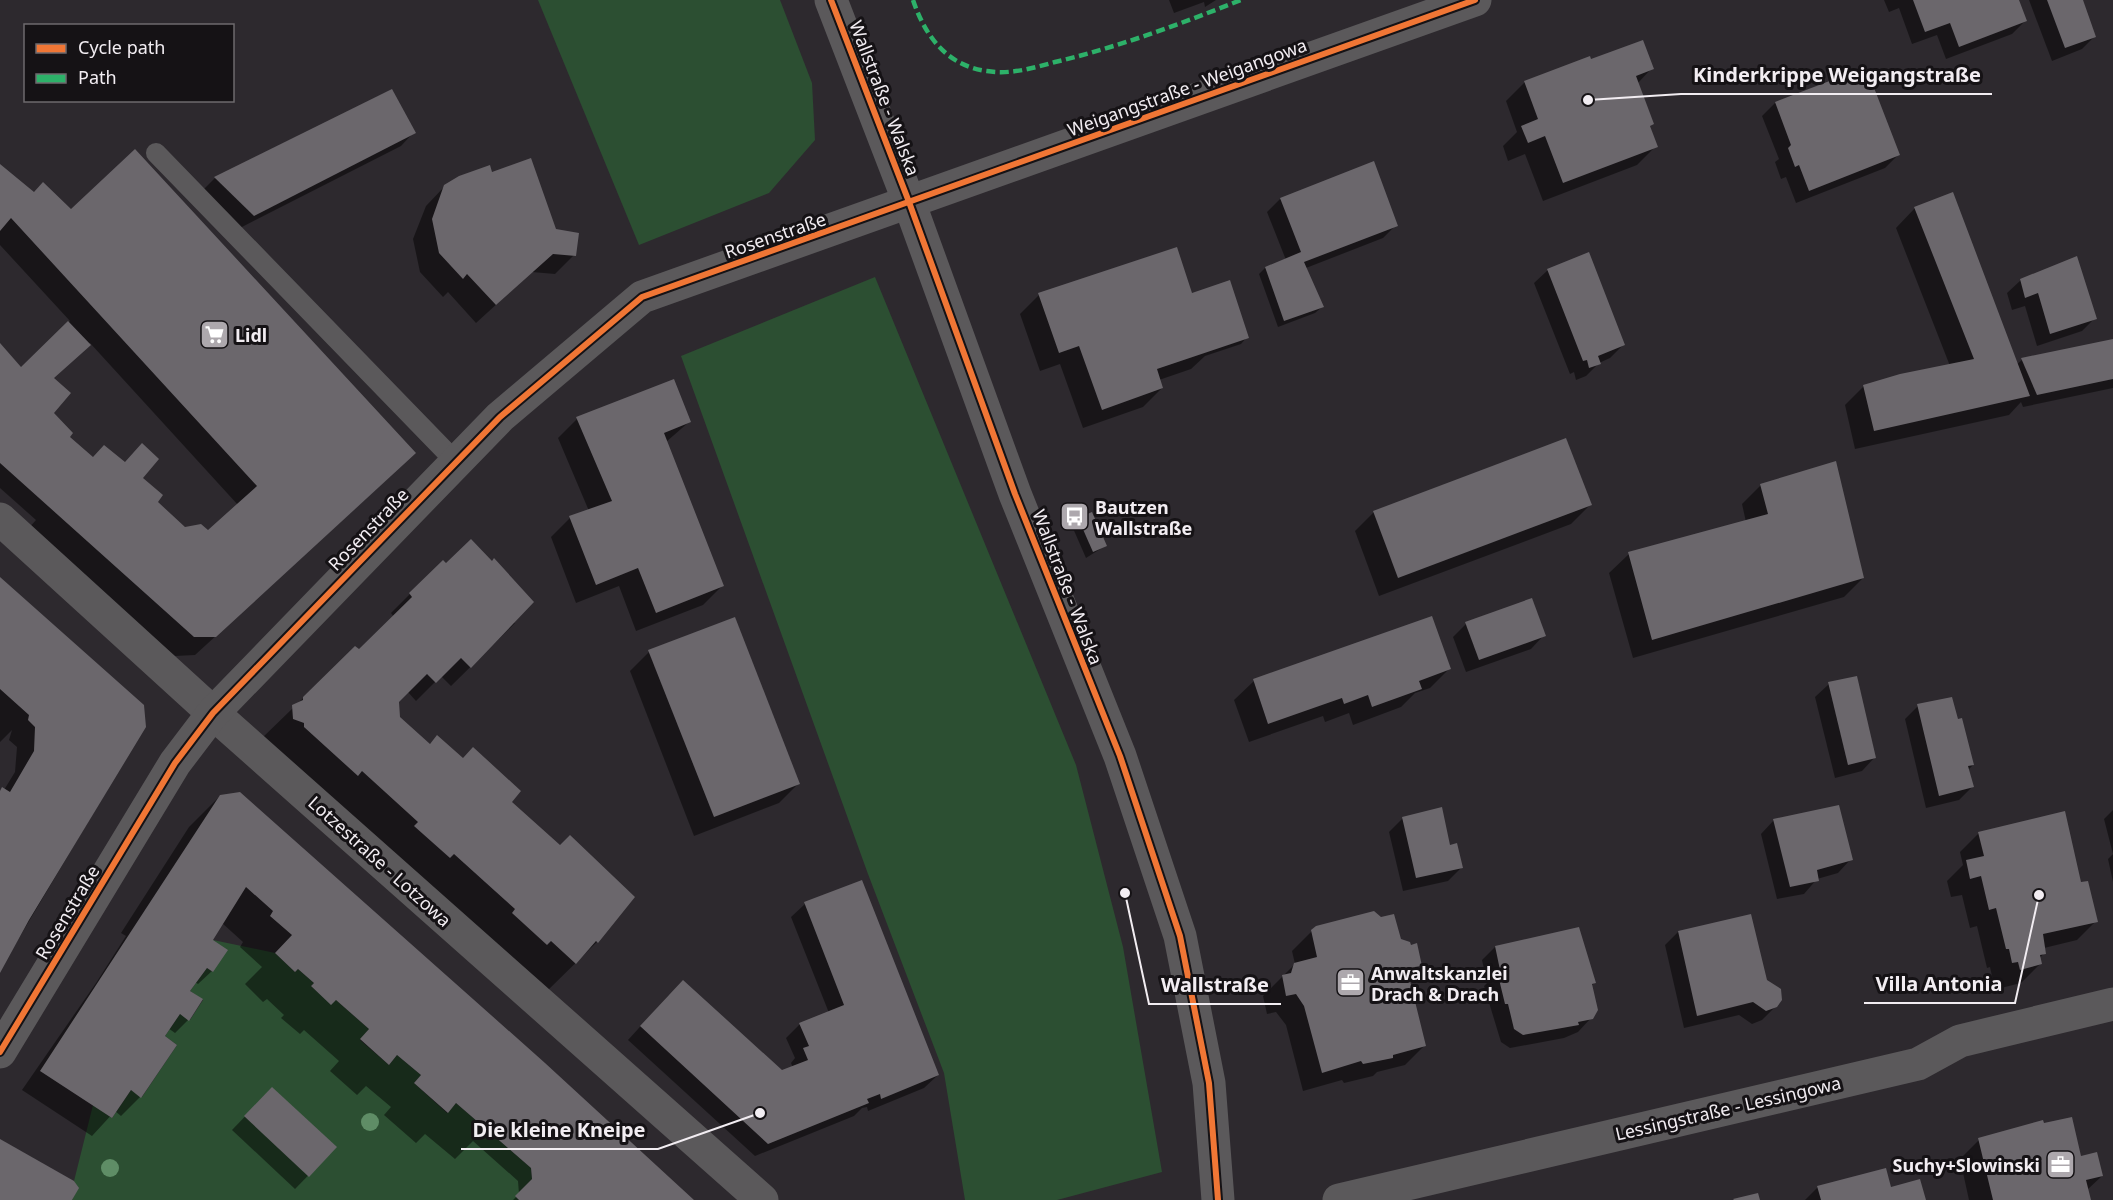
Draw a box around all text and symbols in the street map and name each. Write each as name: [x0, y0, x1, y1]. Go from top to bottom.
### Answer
street label: Wallstraße - Walska: [844, 17, 926, 179]
legend: [24, 24, 234, 102]
street label: Weigangstraße - Weigangowa: [1064, 32, 1310, 142]
text: Cycle path: [78, 35, 165, 59]
callout: Kinderkrippe Weigangstraße: [1681, 56, 1992, 94]
text: Kinderkrippe Weigangstraße: [1693, 61, 1981, 88]
text: Path: [78, 65, 117, 89]
street label: Rosenstraße: [721, 206, 829, 264]
supermarket icon: Lidl: [198, 319, 230, 351]
place label: Lidl: [235, 323, 267, 347]
street label: Rosenstraße: [323, 483, 413, 575]
place label: Bautzen Wallstraße: [1095, 495, 1192, 540]
bus stop icon: Bautzen Wallstraße: [1058, 501, 1090, 533]
street label: Wallstraße - Walska: [1027, 506, 1109, 668]
street label: Lotzestraße - Lotzowa: [303, 790, 457, 932]
street label: Rosenstraße: [29, 860, 105, 964]
place label: Anwaltskanzlei Drach & Drach: [1371, 961, 1508, 1006]
callout: Villa Antonia: [1864, 965, 2015, 1003]
callout: Wallstraße: [1149, 966, 1281, 1004]
office icon: Anwaltskanzlei Drach & Drach: [1334, 967, 1366, 999]
text: Villa Antonia: [1875, 970, 2003, 997]
text: Wallstraße: [1161, 971, 1269, 998]
street label: Lessingstraße - Lessingowa: [1613, 1070, 1843, 1146]
callout: Die kleine Kneipe: [461, 1111, 658, 1149]
text: Die kleine Kneipe: [473, 1116, 646, 1143]
office icon: Suchy+Slowinski: [2045, 1149, 2077, 1181]
place label: Suchy+Slowinski: [1893, 1153, 2040, 1177]

